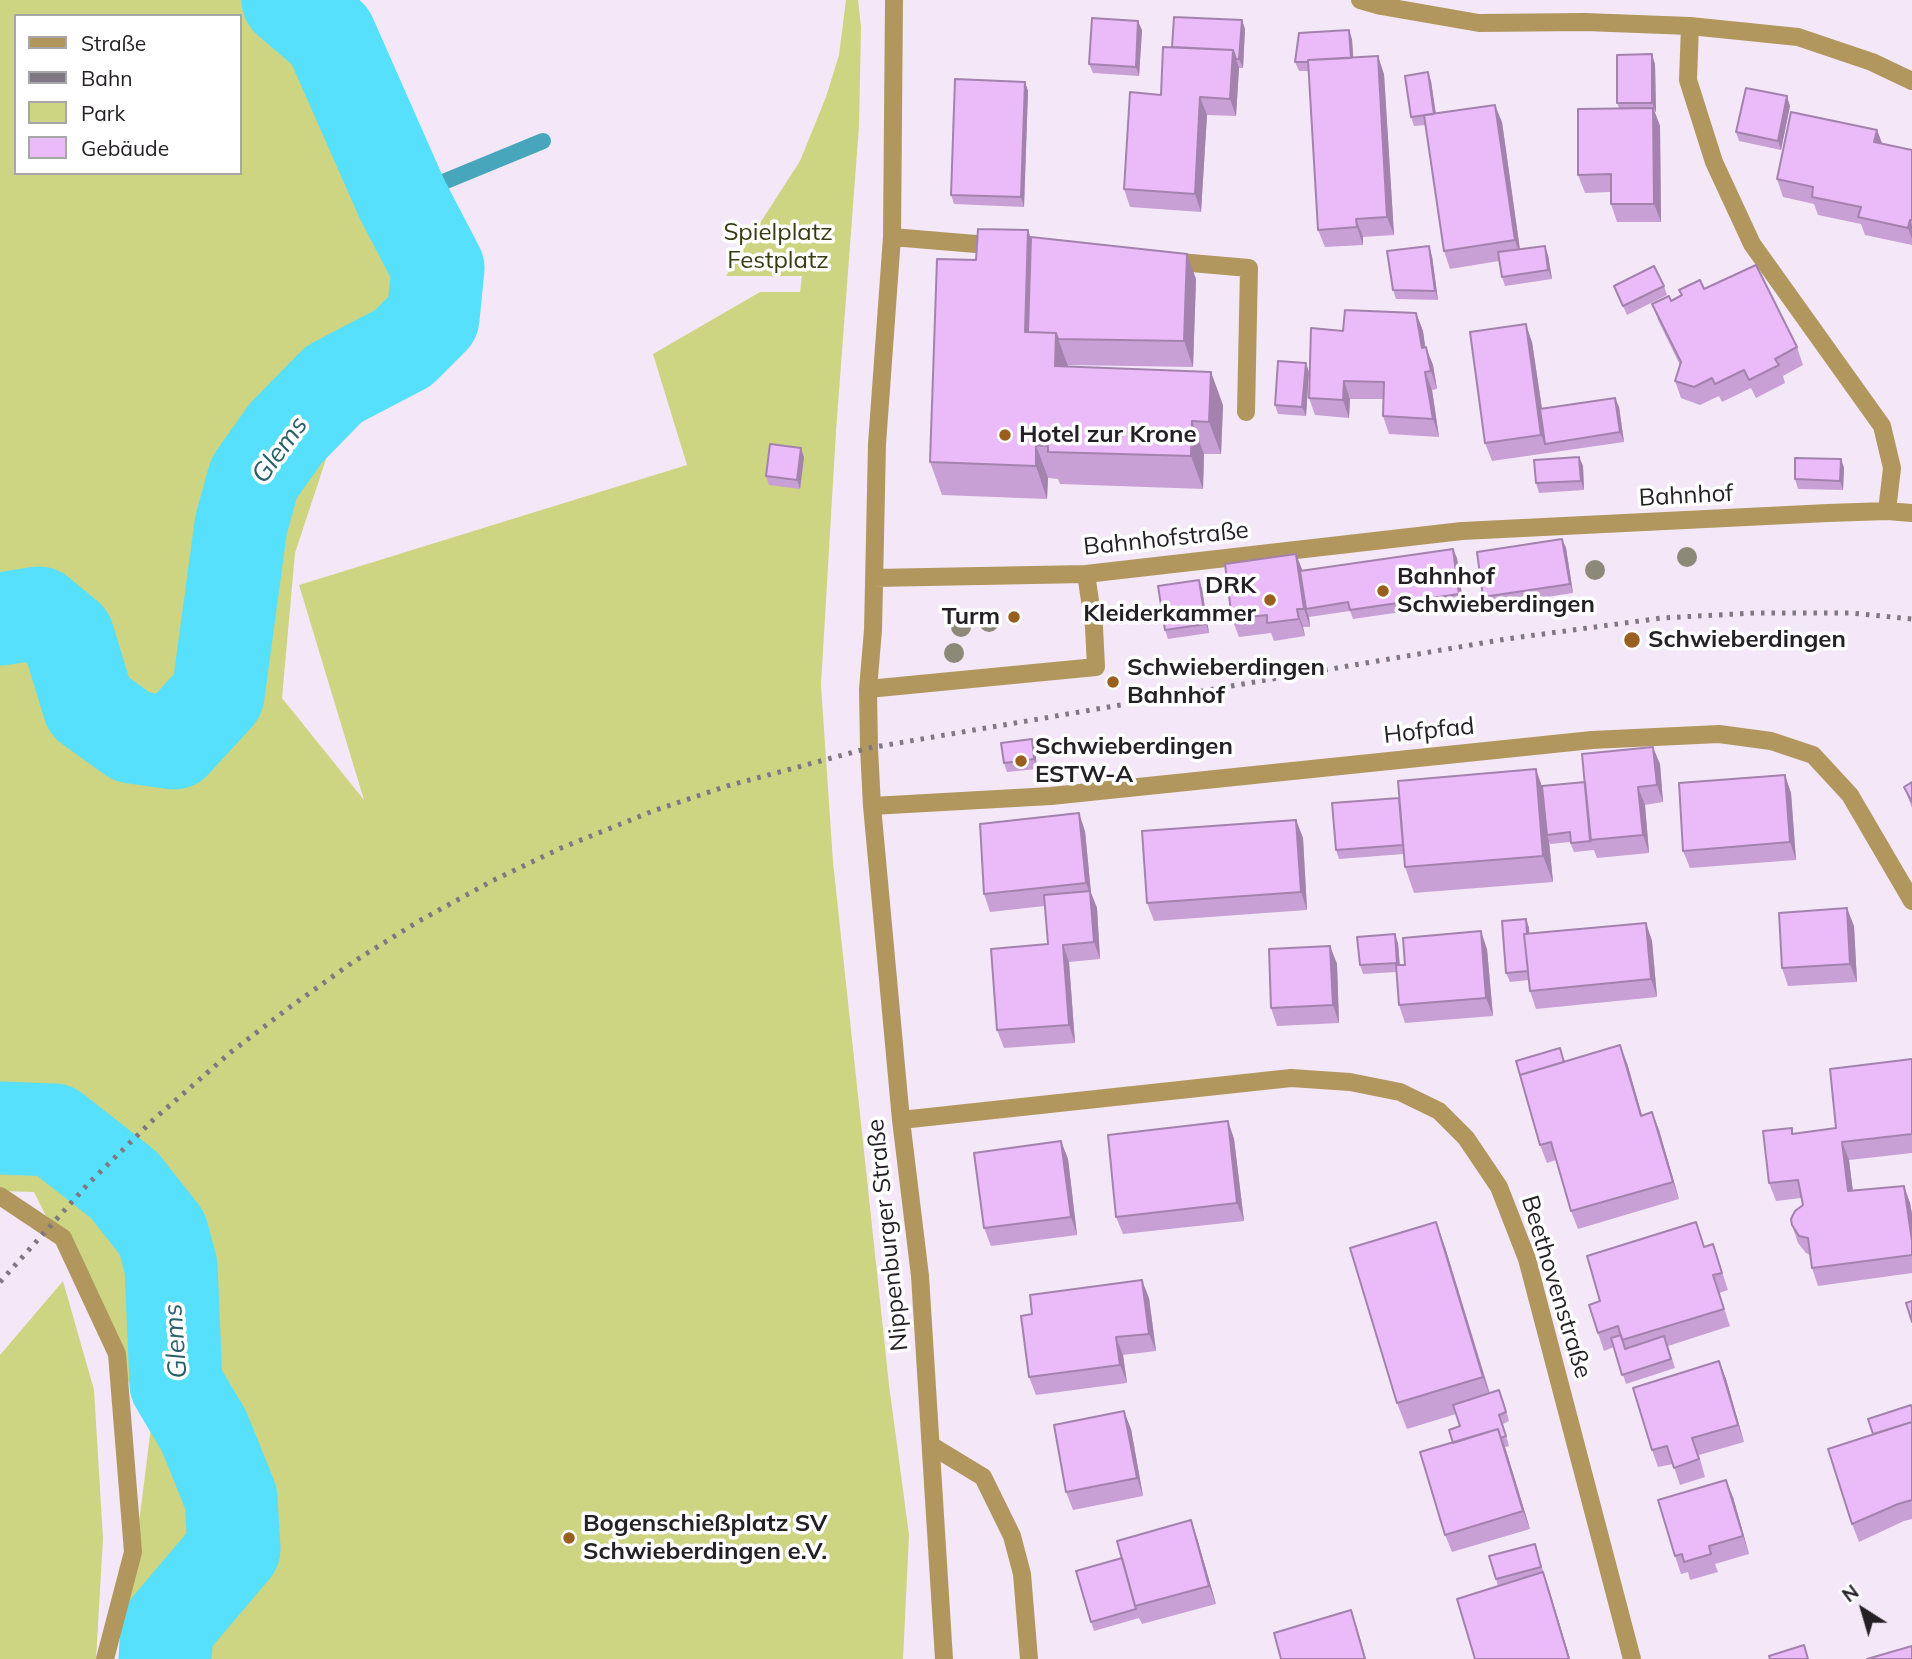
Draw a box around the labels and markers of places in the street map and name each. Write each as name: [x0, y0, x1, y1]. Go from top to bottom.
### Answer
place label: Hotel zur Krone: [1019, 421, 1197, 449]
marker: Hotel zur Krone: [997, 427, 1013, 443]
place label: Bahnhof Schwieberdingen: [1397, 563, 1595, 619]
place label: DRK Kleiderkammer: [1083, 572, 1256, 628]
marker: Bahnhof Schwieberdingen: [1375, 583, 1391, 599]
marker: DRK Kleiderkammer: [1262, 592, 1278, 608]
place label: Turm: [942, 603, 1000, 631]
marker: Turm: [1006, 609, 1022, 625]
place label: Schwieberdingen: [1648, 626, 1846, 654]
marker: Schwieberdingen: [1622, 630, 1642, 650]
place label: Schwieberdingen Bahnhof: [1127, 654, 1325, 710]
marker: Schwieberdingen Bahnhof: [1105, 674, 1121, 690]
place label: Schwieberdingen ESTW-A: [1035, 733, 1233, 789]
marker: Schwieberdingen ESTW-A: [1013, 753, 1029, 769]
place label: Bogenschießplatz SV Schwieberdingen e.V.: [583, 1510, 827, 1566]
marker: Bogenschießplatz SV Schwieberdingen e.V.: [561, 1530, 577, 1546]

